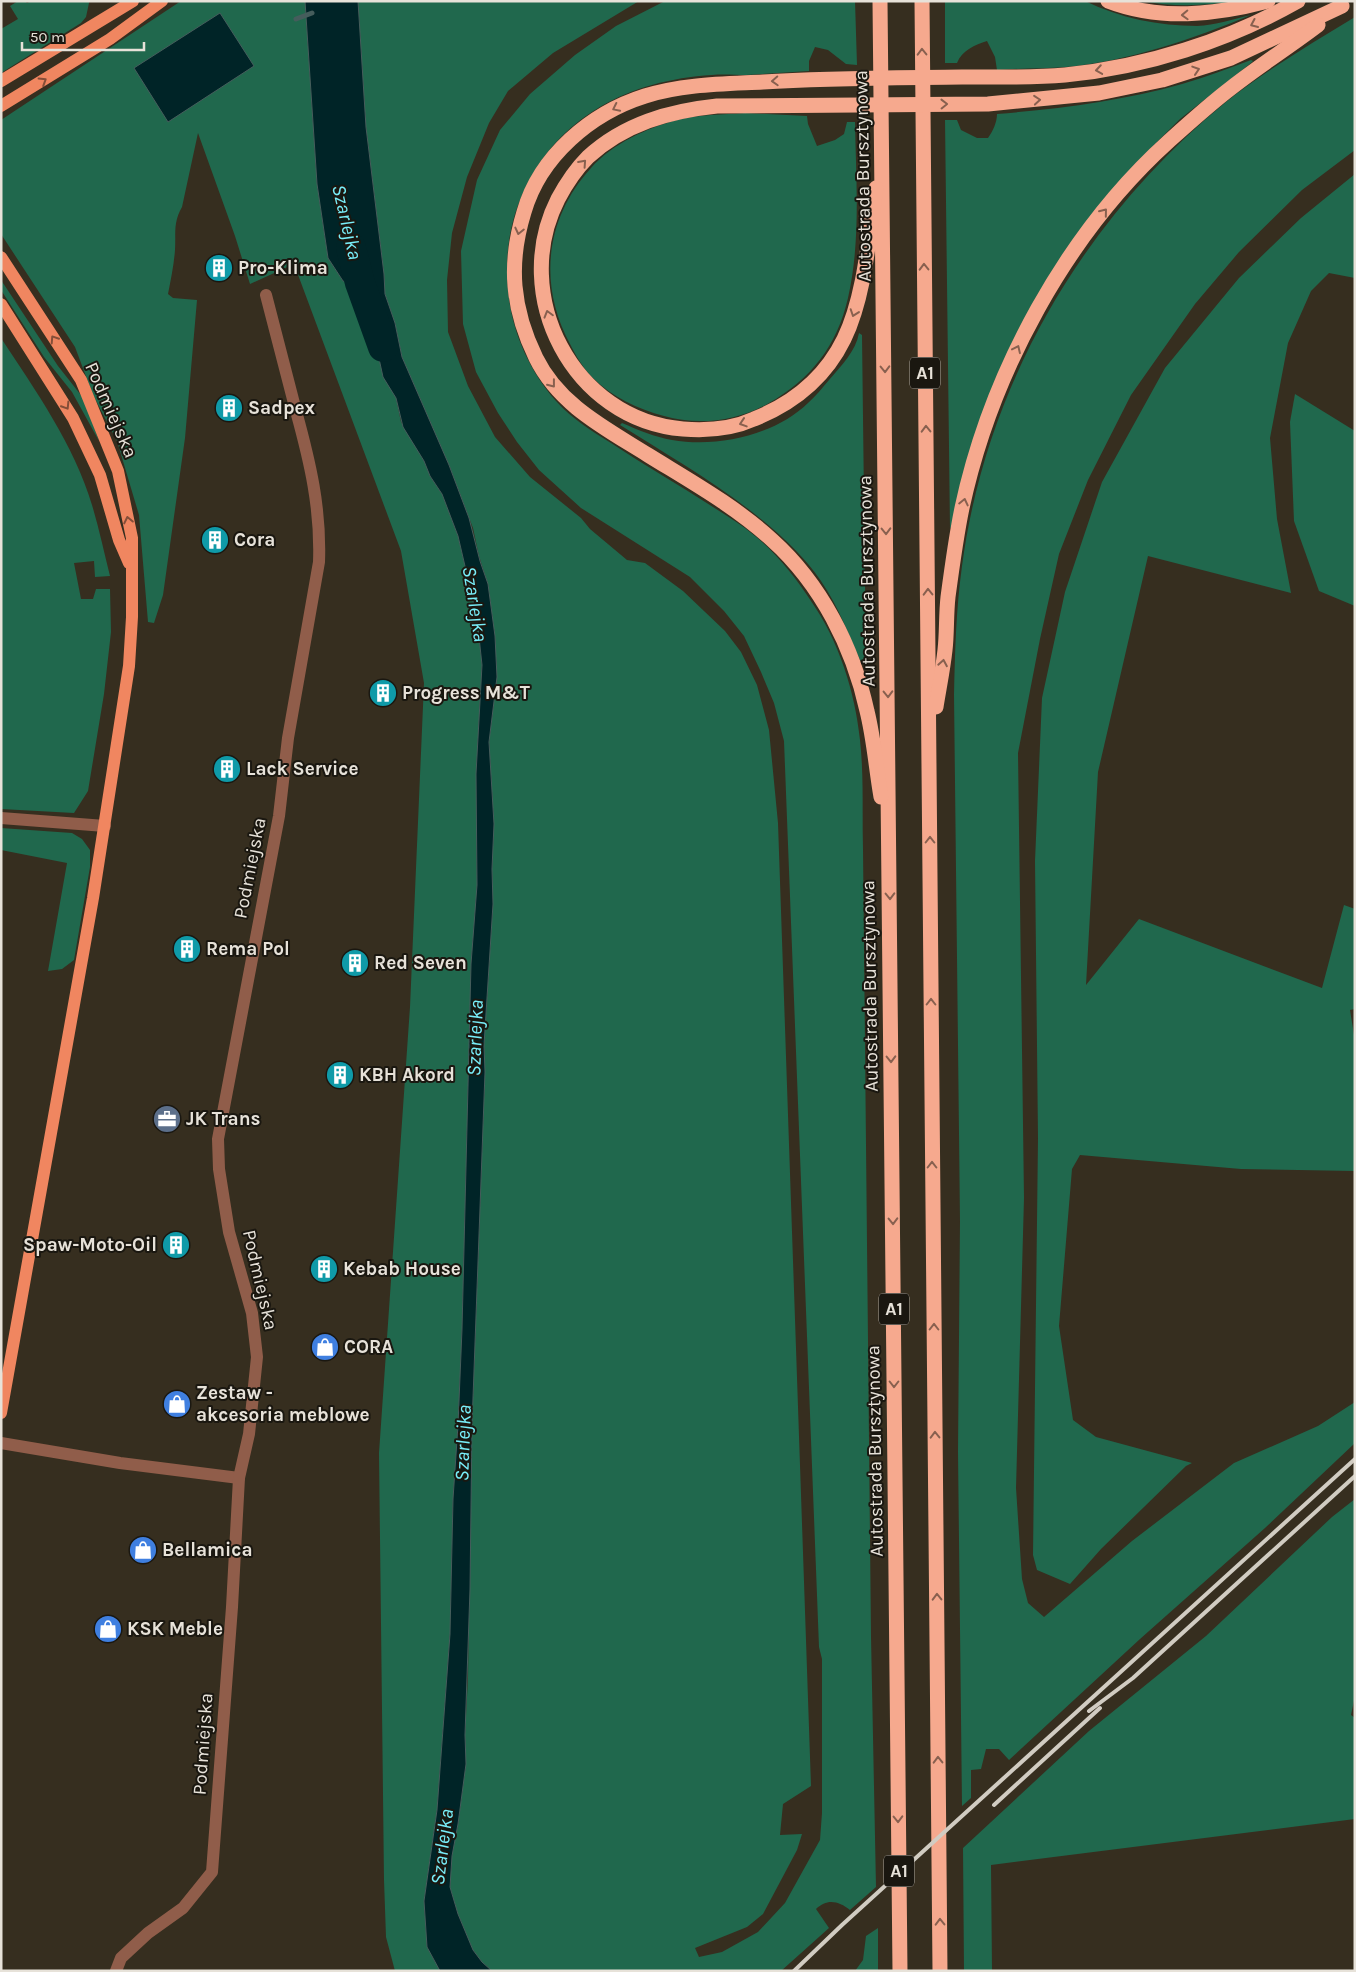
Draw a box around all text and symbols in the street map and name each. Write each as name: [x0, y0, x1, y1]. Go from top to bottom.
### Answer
one-way arrow: [1181, 9, 1189, 20]
one-way arrow: [1250, 17, 1259, 28]
scale bar: [22, 20, 145, 52]
text: 50 m: [30, 28, 65, 46]
one-way arrow: [917, 47, 927, 55]
one-way arrow: [1095, 65, 1104, 75]
one-way arrow: [1191, 65, 1200, 75]
street label: Autostrada Bursztynowa: [850, 70, 876, 282]
one-way arrow: [771, 76, 778, 86]
one-way arrow: [37, 77, 46, 87]
one-way arrow: [1033, 94, 1041, 105]
one-way arrow: [940, 99, 948, 110]
one-way arrow: [612, 102, 621, 112]
one-way arrow: [577, 160, 586, 169]
water label: Szarlejka: [327, 182, 367, 262]
one-way arrow: [1098, 208, 1107, 217]
one-way arrow: [514, 226, 524, 235]
building icon: Pro-Klima: [204, 253, 234, 283]
place label: Pro-Klima: [238, 257, 328, 279]
one-way arrow: [919, 262, 929, 270]
one-way arrow: [849, 309, 859, 317]
one-way arrow: [543, 311, 553, 319]
one-way arrow: [51, 335, 61, 344]
one-way arrow: [1011, 345, 1021, 354]
road number: A1: [910, 358, 940, 388]
street label: Podmiejska: [80, 359, 142, 461]
one-way arrow: [880, 365, 890, 373]
one-way arrow: [547, 378, 555, 387]
building icon: Sadpex: [214, 393, 244, 423]
place label: Sadpex: [248, 397, 316, 419]
one-way arrow: [59, 401, 69, 410]
one-way arrow: [740, 418, 748, 428]
one-way arrow: [921, 425, 931, 432]
street label: Autostrada Bursztynowa: [854, 475, 880, 687]
one-way arrow: [958, 497, 969, 506]
one-way arrow: [123, 515, 134, 524]
building icon: Cora: [200, 525, 230, 555]
one-way arrow: [881, 528, 891, 535]
place label: Cora: [234, 529, 275, 551]
water label: Szarlejka: [458, 564, 492, 644]
one-way arrow: [922, 587, 933, 595]
one-way arrow: [938, 658, 948, 667]
building icon: Progress M&T: [368, 678, 398, 708]
place label: Progress M&T: [402, 682, 530, 704]
one-way arrow: [883, 690, 893, 698]
building icon: Lack Service: [212, 754, 242, 784]
place label: Lack Service: [246, 758, 358, 780]
street label: Podmiejska: [229, 816, 271, 920]
one-way arrow: [925, 835, 935, 843]
street label: Autostrada Bursztynowa: [857, 880, 883, 1092]
one-way arrow: [884, 893, 895, 901]
building icon: Rema Pol: [172, 934, 202, 964]
place label: Rema Pol: [206, 938, 290, 960]
building icon: Red Seven: [340, 948, 370, 978]
place label: Red Seven: [374, 952, 467, 974]
one-way arrow: [926, 998, 936, 1006]
water label: Szarlejka: [462, 999, 488, 1077]
one-way arrow: [886, 1056, 896, 1063]
building icon: KBH Akord: [325, 1060, 355, 1090]
place label: KBH Akord: [359, 1064, 455, 1086]
office icon: JK Trans: [152, 1104, 182, 1134]
place label: JK Trans: [186, 1108, 261, 1130]
one-way arrow: [927, 1160, 937, 1168]
one-way arrow: [888, 1218, 898, 1226]
street label: Podmiejska: [238, 1228, 282, 1332]
building icon: Spaw-Moto-Oil: [161, 1230, 191, 1260]
place label: Spaw-Moto-Oil: [23, 1234, 157, 1256]
building icon: Kebab House: [309, 1254, 339, 1284]
place label: Kebab House: [343, 1258, 461, 1280]
road number: A1: [879, 1294, 909, 1325]
one-way arrow: [929, 1323, 939, 1330]
shop icon: CORA: [310, 1332, 340, 1362]
place label: CORA: [344, 1336, 393, 1358]
street label: Autostrada Bursztynowa: [862, 1345, 888, 1557]
one-way arrow: [889, 1380, 899, 1388]
place label: Zestaw - akcesoria meblowe: [196, 1382, 370, 1426]
shop icon: Zestaw - akcesoria meblowe: [162, 1389, 192, 1419]
water label: Szarlejka: [450, 1404, 476, 1482]
one-way arrow: [930, 1430, 940, 1438]
shop icon: Bellamica: [128, 1535, 158, 1565]
place label: Bellamica: [162, 1539, 253, 1561]
one-way arrow: [931, 1593, 942, 1601]
shop icon: KSK Meble: [93, 1614, 123, 1644]
place label: KSK Meble: [127, 1618, 223, 1640]
street label: Podmiejska: [188, 1692, 218, 1796]
one-way arrow: [933, 1755, 943, 1763]
water label: Szarlejka: [426, 1808, 458, 1886]
one-way arrow: [893, 1816, 904, 1824]
road number: A1: [884, 1855, 914, 1886]
one-way arrow: [935, 1918, 945, 1926]

